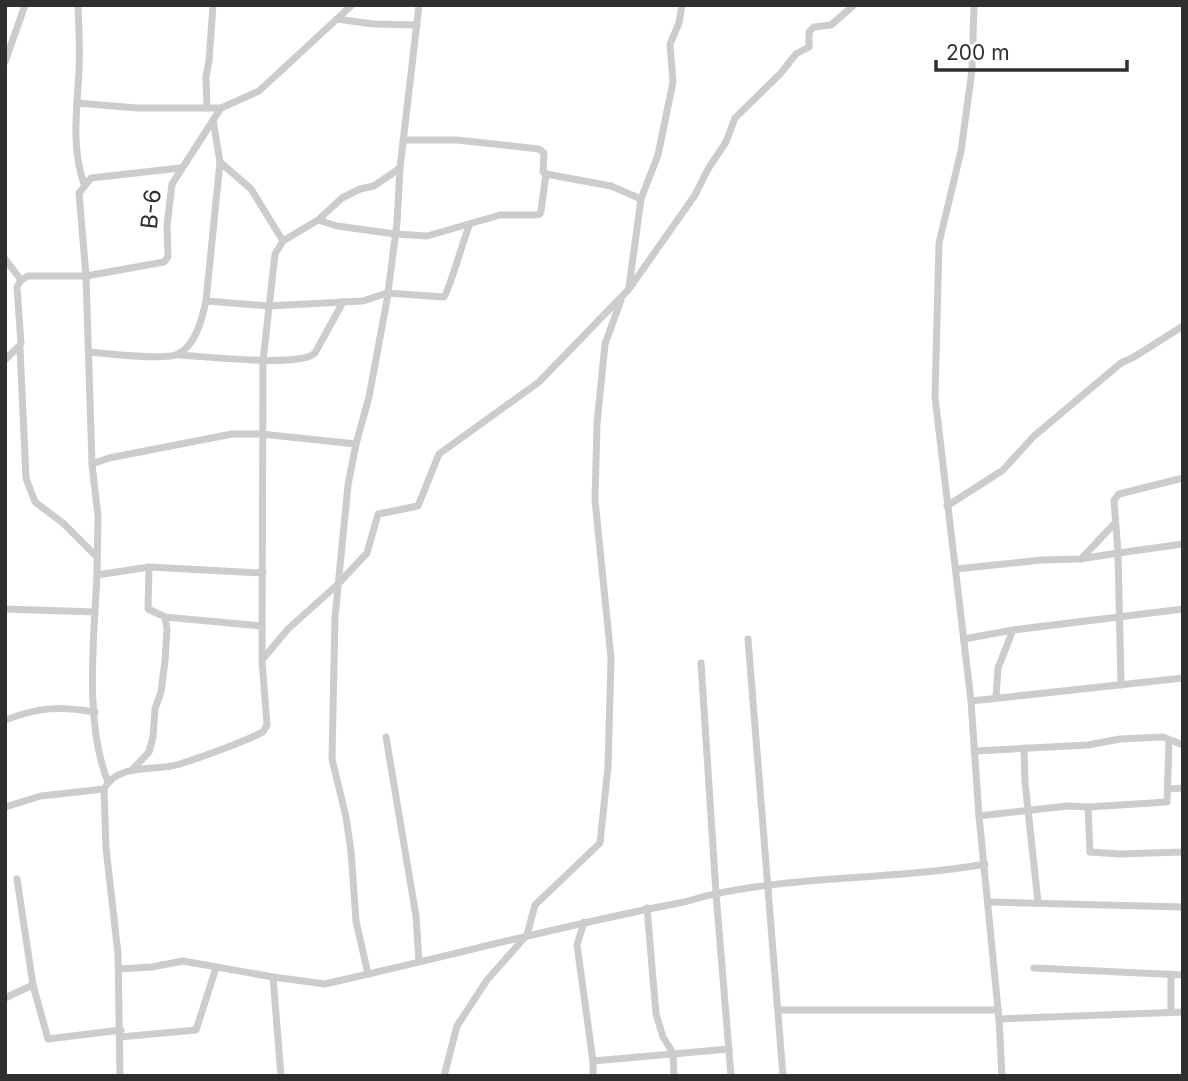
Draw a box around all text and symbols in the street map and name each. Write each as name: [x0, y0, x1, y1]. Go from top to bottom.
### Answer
scale bar: [936, 28, 1127, 72]
text: 200 m: [946, 40, 1010, 65]
street label: B-6: [135, 188, 167, 230]

